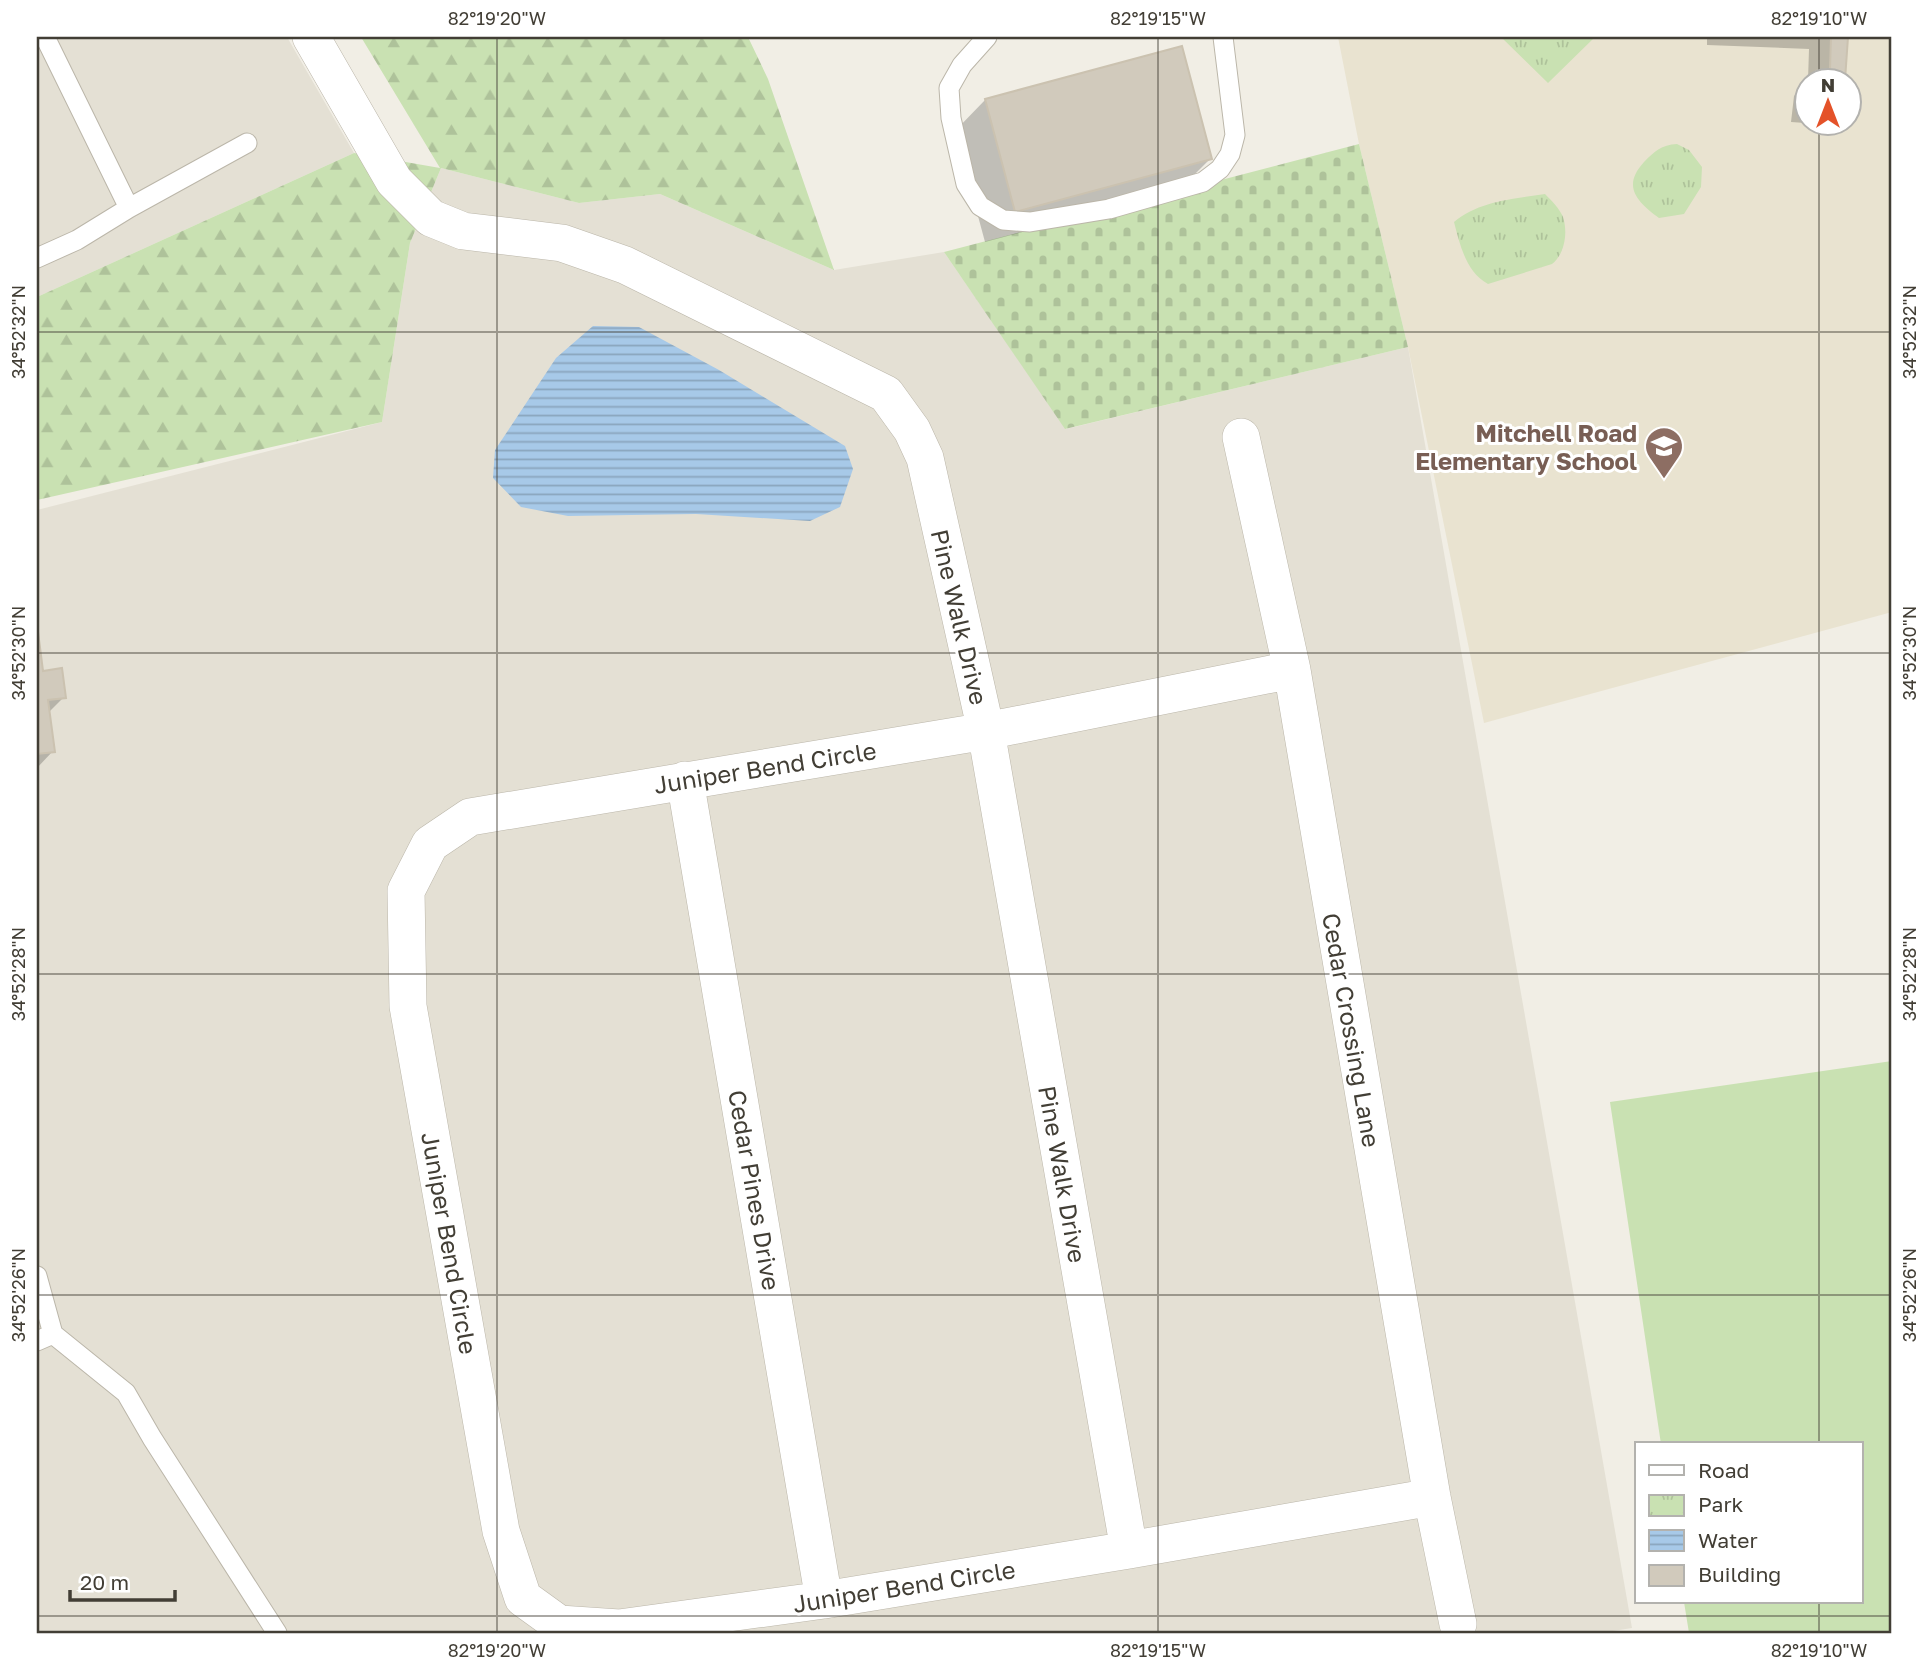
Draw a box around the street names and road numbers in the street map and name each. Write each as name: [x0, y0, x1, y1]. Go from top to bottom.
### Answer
street label: Pine Walk Drive: [926, 526, 994, 708]
street label: Juniper Bend Circle: [652, 735, 878, 799]
street label: Cedar Crossing Lane: [1317, 911, 1387, 1149]
street label: Pine Walk Drive: [1033, 1083, 1093, 1265]
street label: Cedar Pines Drive: [723, 1088, 787, 1292]
street label: Juniper Bend Circle: [416, 1130, 484, 1356]
street label: Juniper Bend Circle: [791, 1554, 1017, 1618]

